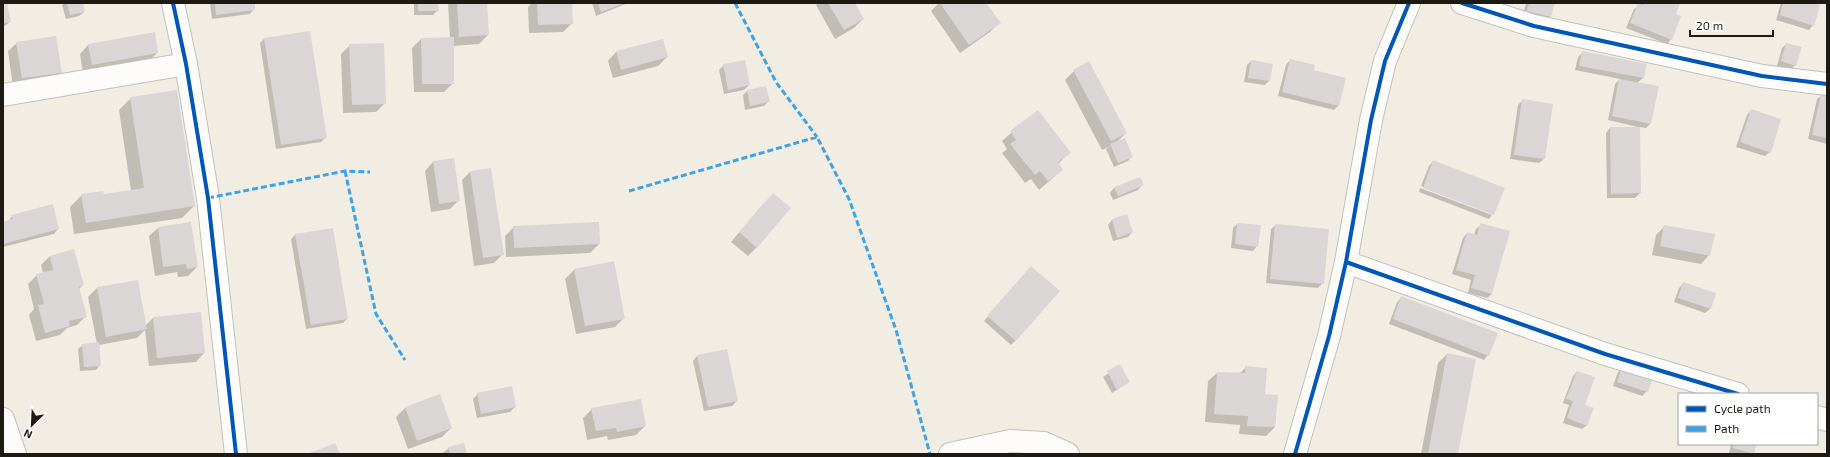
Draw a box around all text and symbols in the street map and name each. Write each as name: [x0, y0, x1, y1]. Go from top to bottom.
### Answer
scale bar: [1690, 12, 1773, 38]
text: 20 m: [1696, 18, 1723, 32]
legend: [1678, 393, 1818, 445]
text: Cycle path: [1714, 401, 1771, 415]
north arrow: [12, 405, 52, 445]
text: Path: [1714, 421, 1739, 435]
text: N: [21, 427, 34, 442]

